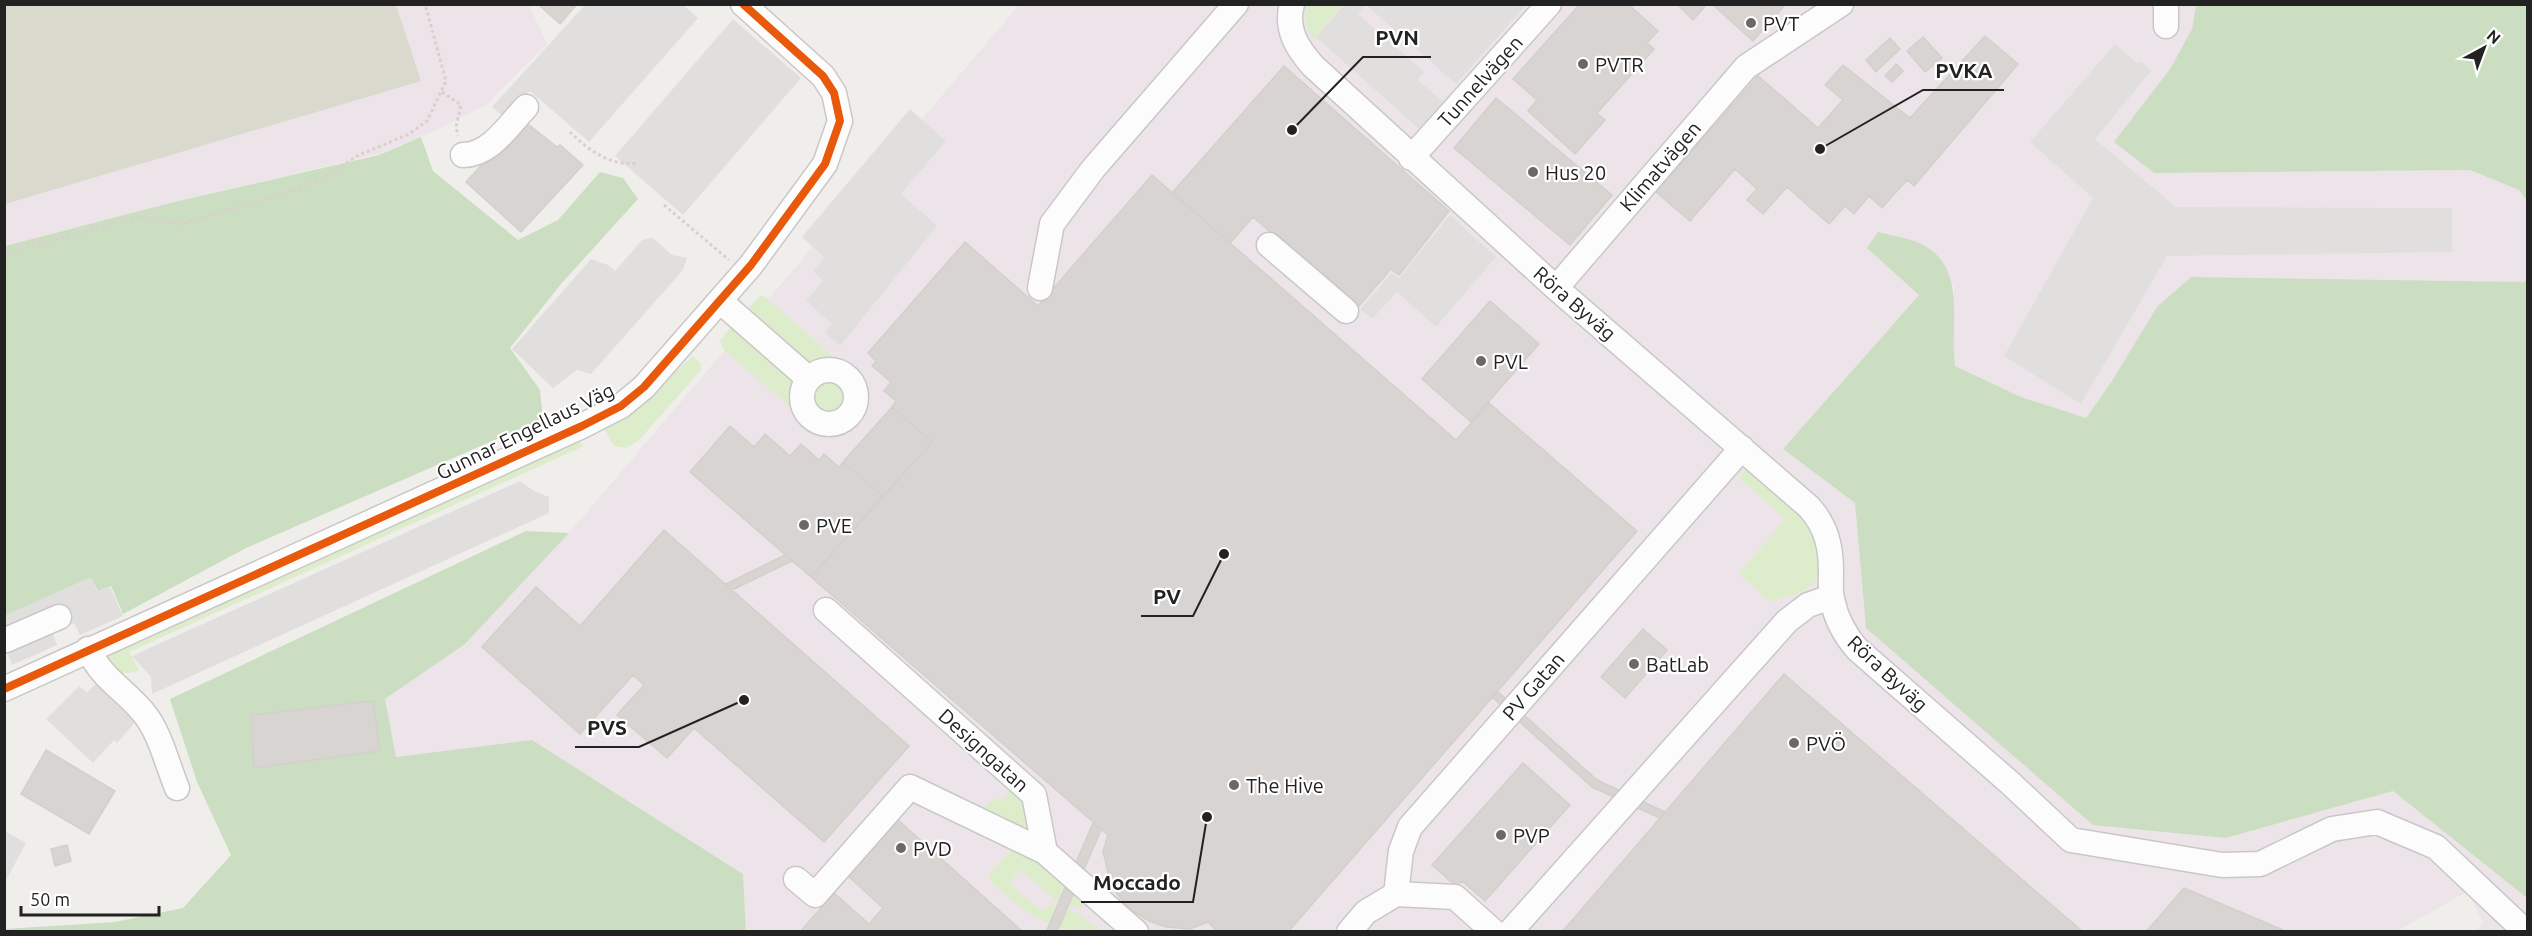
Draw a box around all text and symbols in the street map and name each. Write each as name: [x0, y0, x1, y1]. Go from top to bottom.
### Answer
place label: PVT: [1763, 12, 1799, 35]
marker: PVT: [1744, 16, 1758, 30]
callout: PVN: [1363, 18, 1431, 57]
north arrow: [2454, 18, 2514, 78]
text: PVN: [1375, 25, 1419, 49]
text: N: [2483, 26, 2504, 47]
street label: Tunnelvägen: [1433, 31, 1527, 131]
callout: PVKA: [1923, 51, 2004, 90]
place label: PVTR: [1595, 53, 1644, 76]
marker: PVTR: [1576, 57, 1590, 71]
text: PVKA: [1935, 58, 1993, 82]
street label: Klimatvägen: [1615, 116, 1705, 216]
place label: Hus 20: [1545, 161, 1606, 184]
marker: Hus 20: [1526, 165, 1540, 179]
street label: Röra Byväg: [1529, 261, 1621, 345]
place label: PVL: [1493, 350, 1528, 373]
marker: PVL: [1474, 354, 1488, 368]
street label: Gunnar Engellaus Väg: [432, 378, 618, 484]
place label: PVE: [816, 514, 852, 537]
marker: PVE: [797, 518, 811, 532]
callout: PV: [1141, 577, 1193, 616]
text: PV: [1153, 584, 1181, 608]
street label: Röra Byväg: [1843, 630, 1933, 716]
street label: PV Gatan: [1497, 647, 1569, 725]
place label: BatLab: [1646, 653, 1709, 676]
marker: BatLab: [1627, 657, 1641, 671]
street label: Designgatan: [934, 704, 1034, 796]
callout: PVS: [575, 708, 639, 747]
text: PVS: [587, 715, 627, 739]
place label: PVÖ: [1806, 732, 1846, 755]
marker: PVÖ: [1787, 736, 1801, 750]
place label: The Hive: [1246, 774, 1324, 797]
marker: The Hive: [1227, 778, 1241, 792]
place label: PVP: [1513, 824, 1550, 847]
marker: PVP: [1494, 828, 1508, 842]
place label: PVD: [913, 837, 952, 860]
marker: PVD: [894, 841, 908, 855]
callout: Moccado: [1081, 863, 1193, 902]
text: Moccado: [1093, 870, 1181, 894]
scale bar: [21, 879, 159, 917]
text: 50 m: [30, 889, 70, 909]

